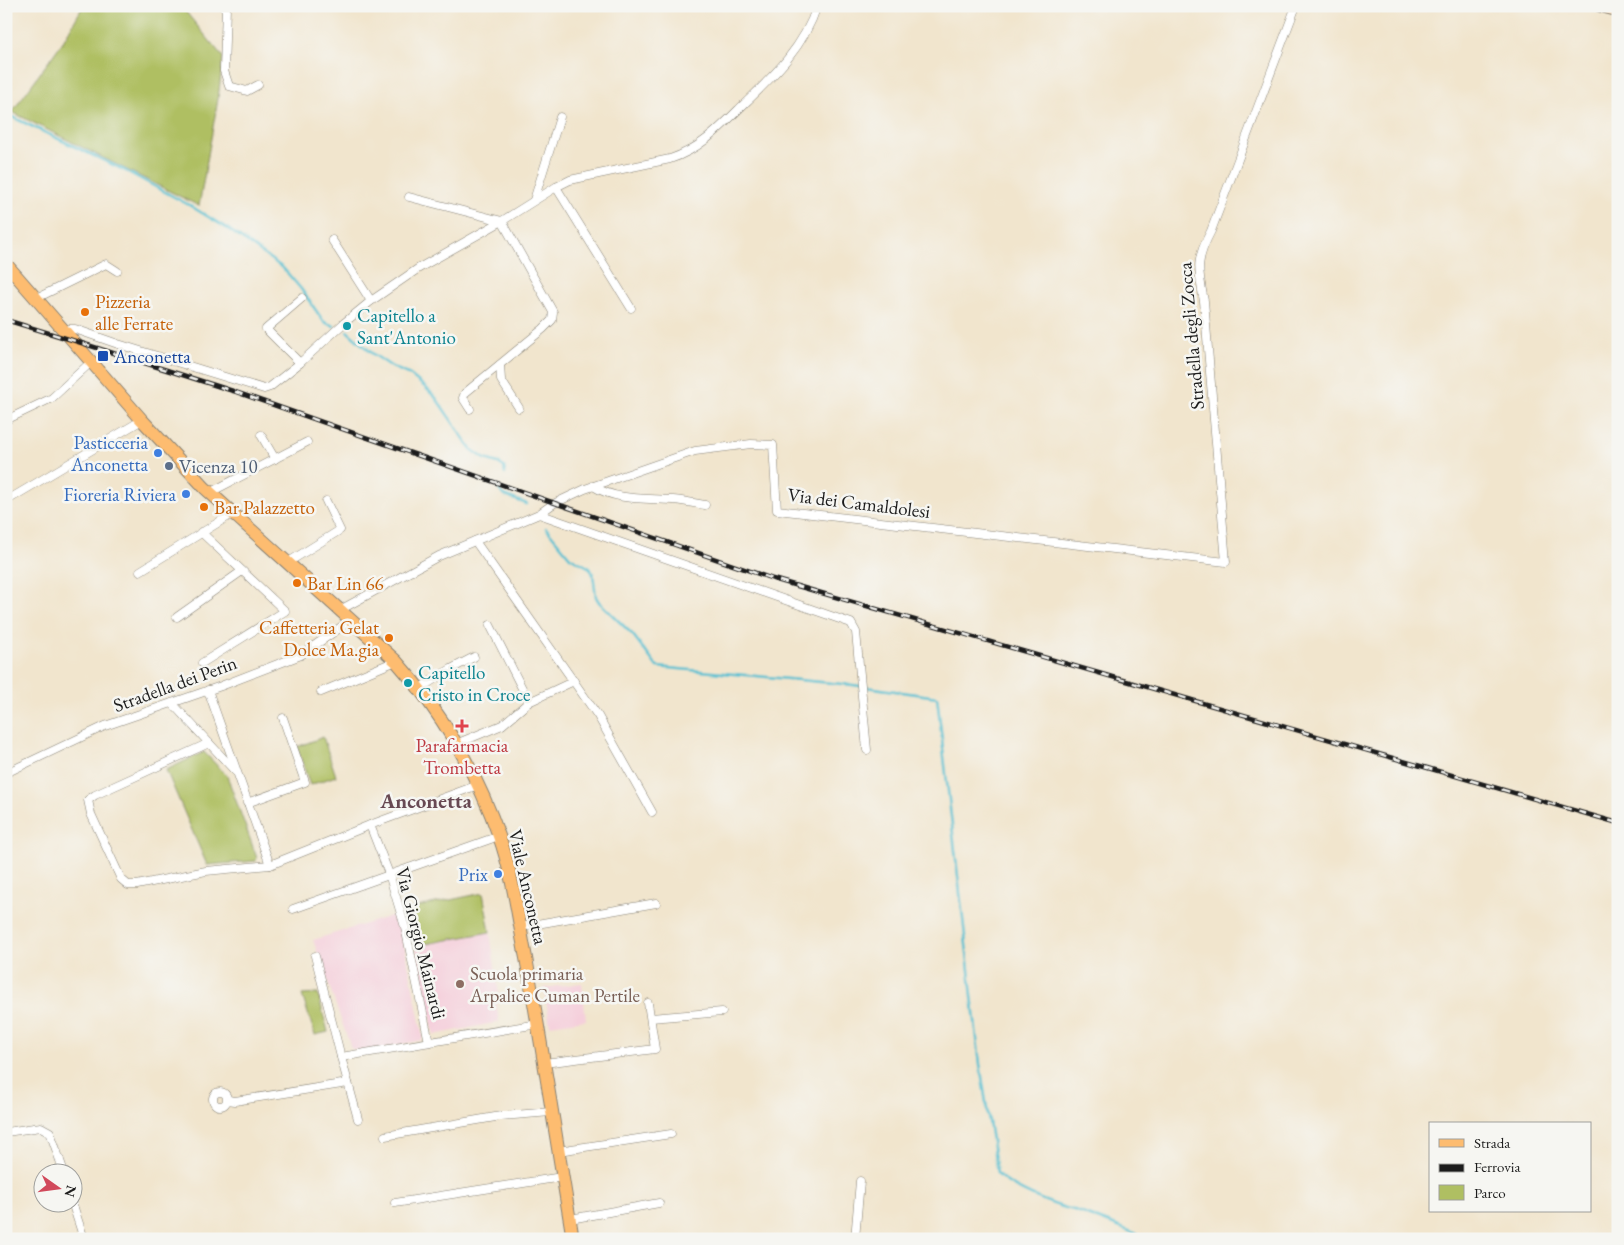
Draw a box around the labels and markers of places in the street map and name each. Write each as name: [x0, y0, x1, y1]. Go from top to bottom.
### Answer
place label: Pizzeria alle Ferrate: [95, 289, 173, 336]
place label: Capitello a Sant'Antonio: [357, 303, 456, 350]
marker: Pizzeria alle Ferrate: [79, 306, 91, 318]
marker: Capitello a Sant'Antonio: [341, 320, 353, 332]
place label: Anconetta: [113, 344, 191, 369]
marker: Anconetta: [96, 349, 110, 363]
place label: Pasticceria Anconetta: [70, 430, 148, 477]
marker: Pasticceria Anconetta: [152, 447, 164, 459]
place label: Vicenza 10: [179, 454, 258, 479]
marker: Vicenza 10: [163, 460, 175, 472]
place label: Fioreria Riviera: [64, 482, 176, 507]
marker: Fioreria Riviera: [180, 488, 192, 500]
place label: Bar Palazzetto: [214, 495, 315, 520]
marker: Bar Palazzetto: [198, 501, 210, 513]
place label: Bar Lin 66: [307, 571, 384, 596]
marker: Bar Lin 66: [291, 577, 303, 589]
place label: Caffetteria Gelat Dolce Ma.gia: [259, 615, 379, 662]
marker: Caffetteria Gelat Dolce Ma.gia: [383, 632, 395, 644]
place label: Capitello Cristo in Croce: [418, 660, 530, 707]
marker: Capitello Cristo in Croce: [402, 677, 414, 689]
marker: Parafarmacia Trombetta: [456, 720, 468, 732]
place label: Parafarmacia Trombetta: [416, 733, 509, 780]
place label: Prix: [458, 862, 489, 887]
marker: Prix: [492, 868, 504, 880]
place label: Scuola primaria Arpalice Cuman Pertile: [469, 961, 640, 1008]
marker: Scuola primaria Arpalice Cuman Pertile: [454, 978, 466, 990]

